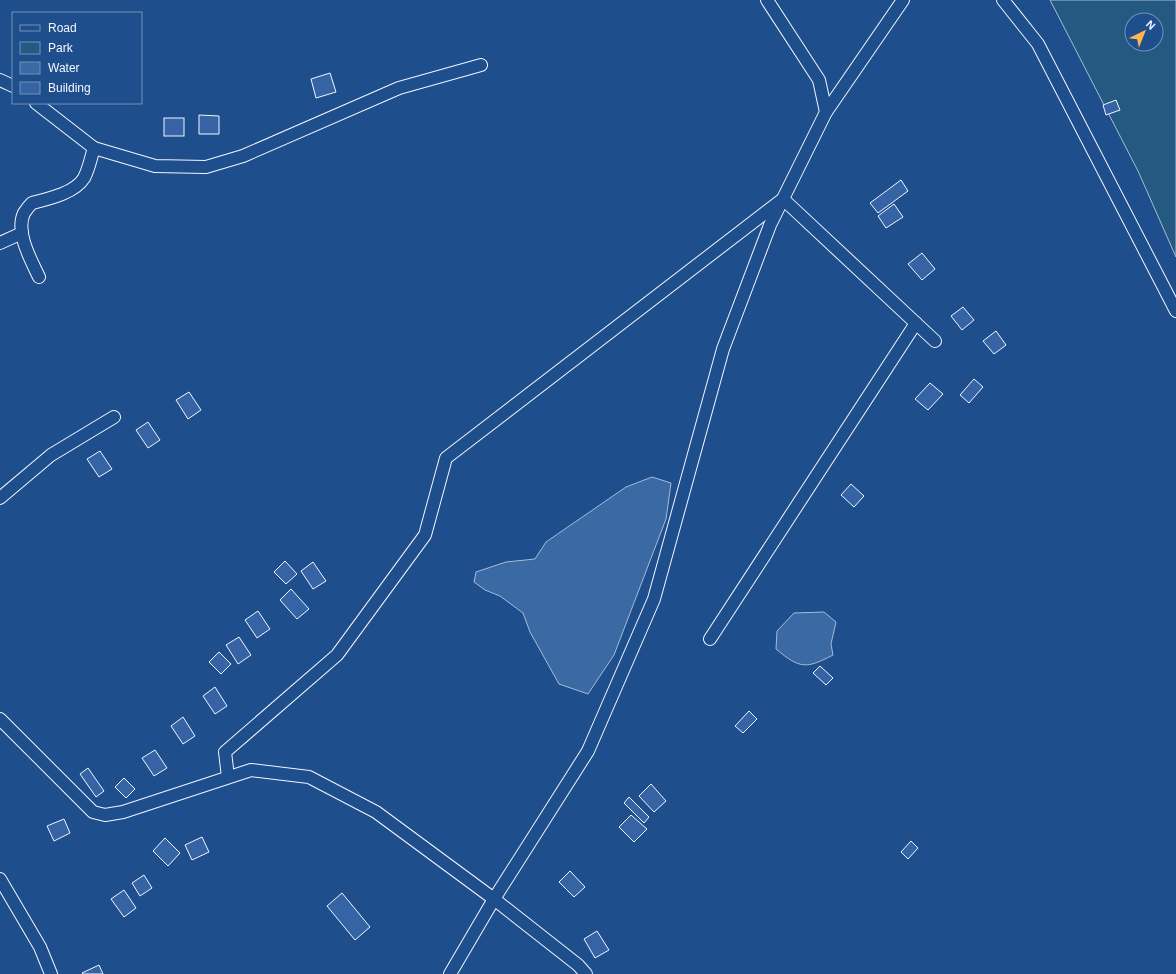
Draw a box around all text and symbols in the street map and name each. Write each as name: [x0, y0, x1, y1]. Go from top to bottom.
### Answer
legend: [12, 12, 142, 104]
north arrow: [1124, 12, 1164, 52]
text: N: [1144, 18, 1158, 32]
text: Road: [48, 21, 77, 35]
text: Park: [48, 41, 74, 55]
text: Water: [48, 61, 80, 75]
text: Building: [48, 81, 91, 95]

